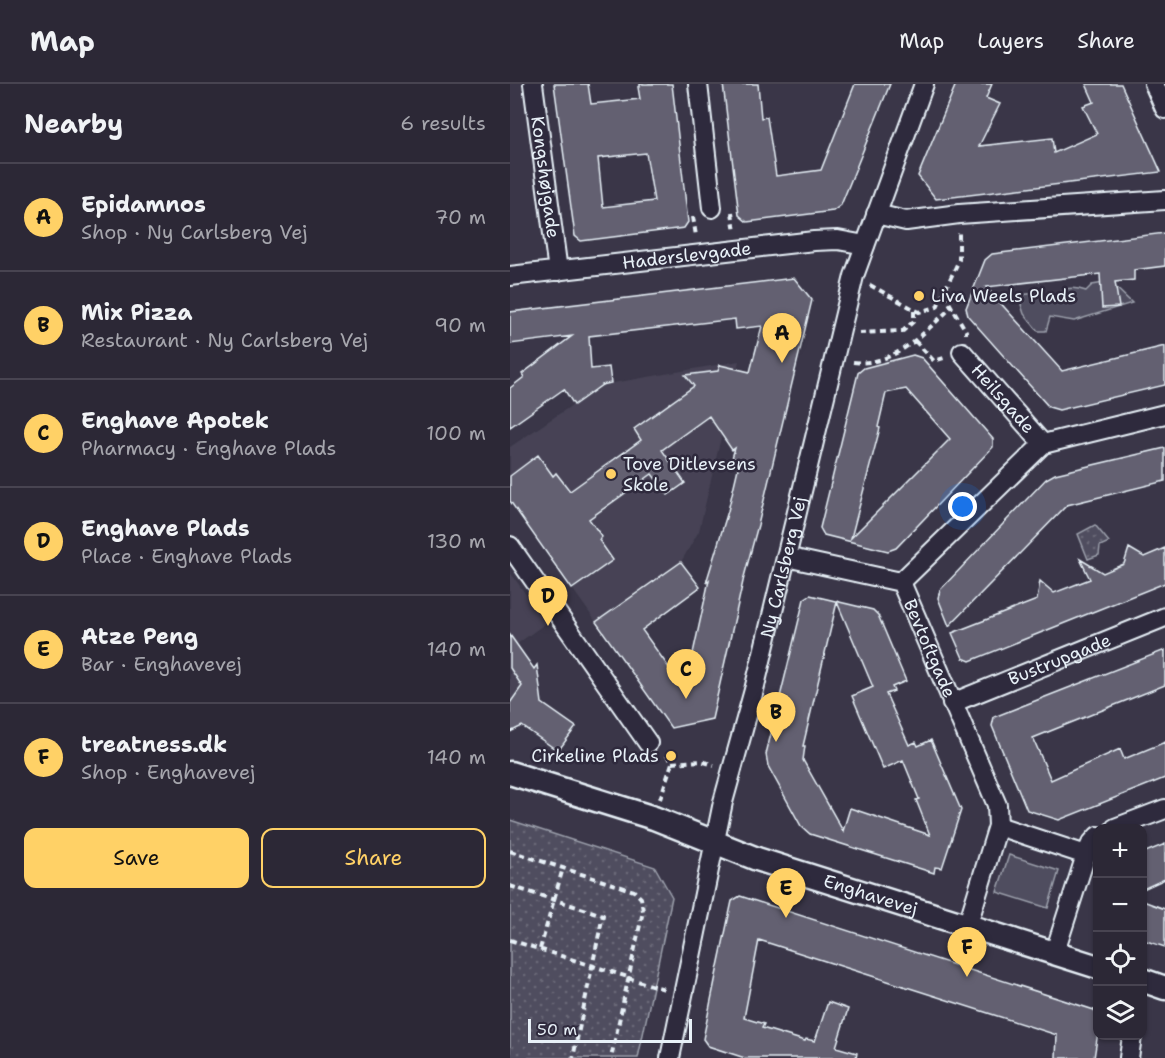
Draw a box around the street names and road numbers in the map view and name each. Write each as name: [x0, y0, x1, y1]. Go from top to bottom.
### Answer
street label: Kongshøjgade: [525, 115, 566, 240]
street label: Haderslevgade: [621, 236, 753, 275]
street label: Heilsgade: [966, 359, 1040, 439]
street label: Ny Carlsberg Vej: [755, 494, 812, 640]
street label: Bevtoftgade: [898, 595, 961, 702]
street label: Bustrupgade: [1005, 628, 1115, 691]
street label: Enghavevej: [821, 869, 921, 921]

